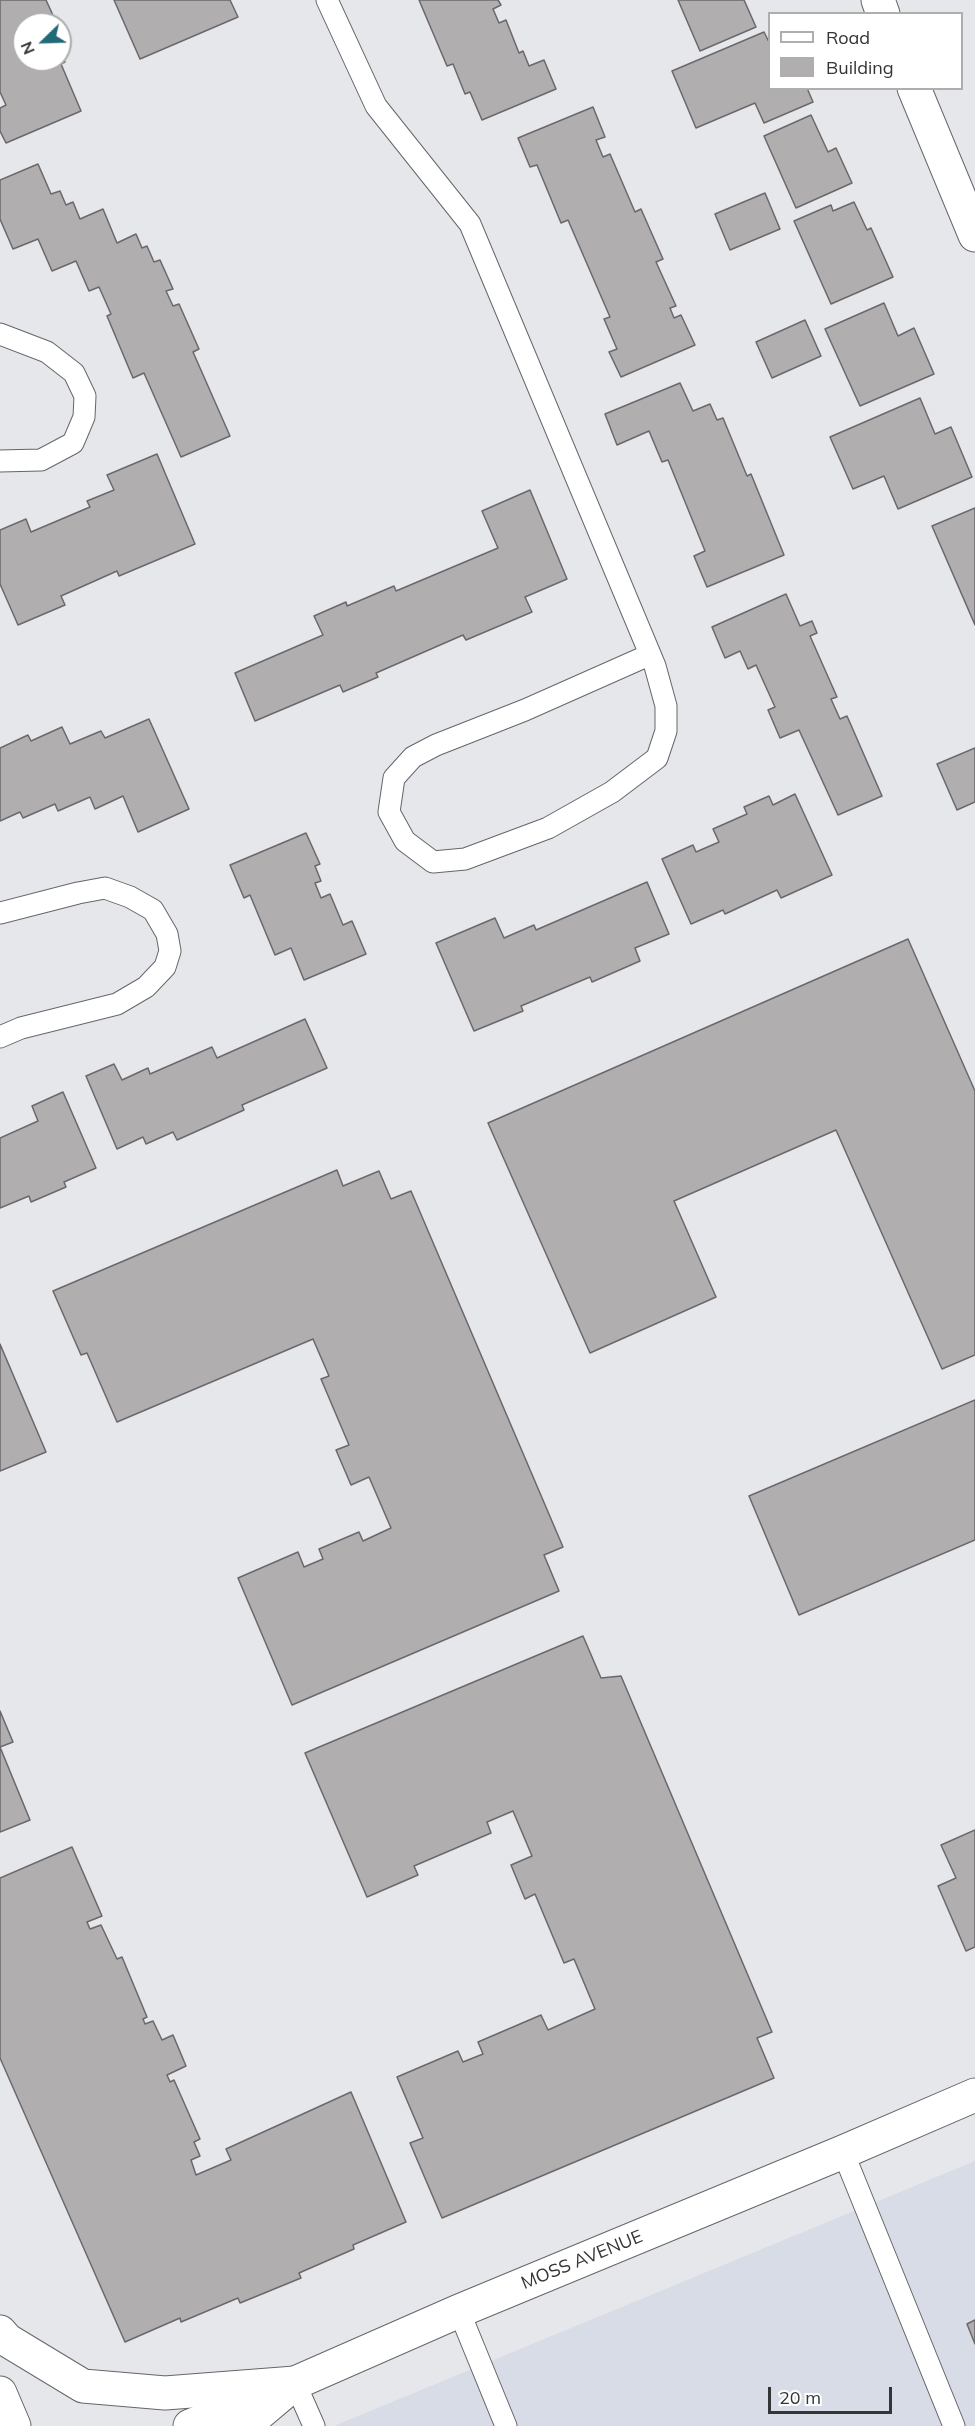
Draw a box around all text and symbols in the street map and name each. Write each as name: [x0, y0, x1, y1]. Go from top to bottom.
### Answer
north arrow: [12, 12, 72, 72]
legend: [768, 12, 963, 90]
text: Road: [826, 26, 870, 49]
text: N: [16, 39, 39, 58]
text: Building: [826, 56, 894, 79]
street label: MOSS AVENUE: [518, 2226, 646, 2294]
scale bar: [771, 2375, 896, 2413]
text: 20 m: [779, 2386, 821, 2409]

